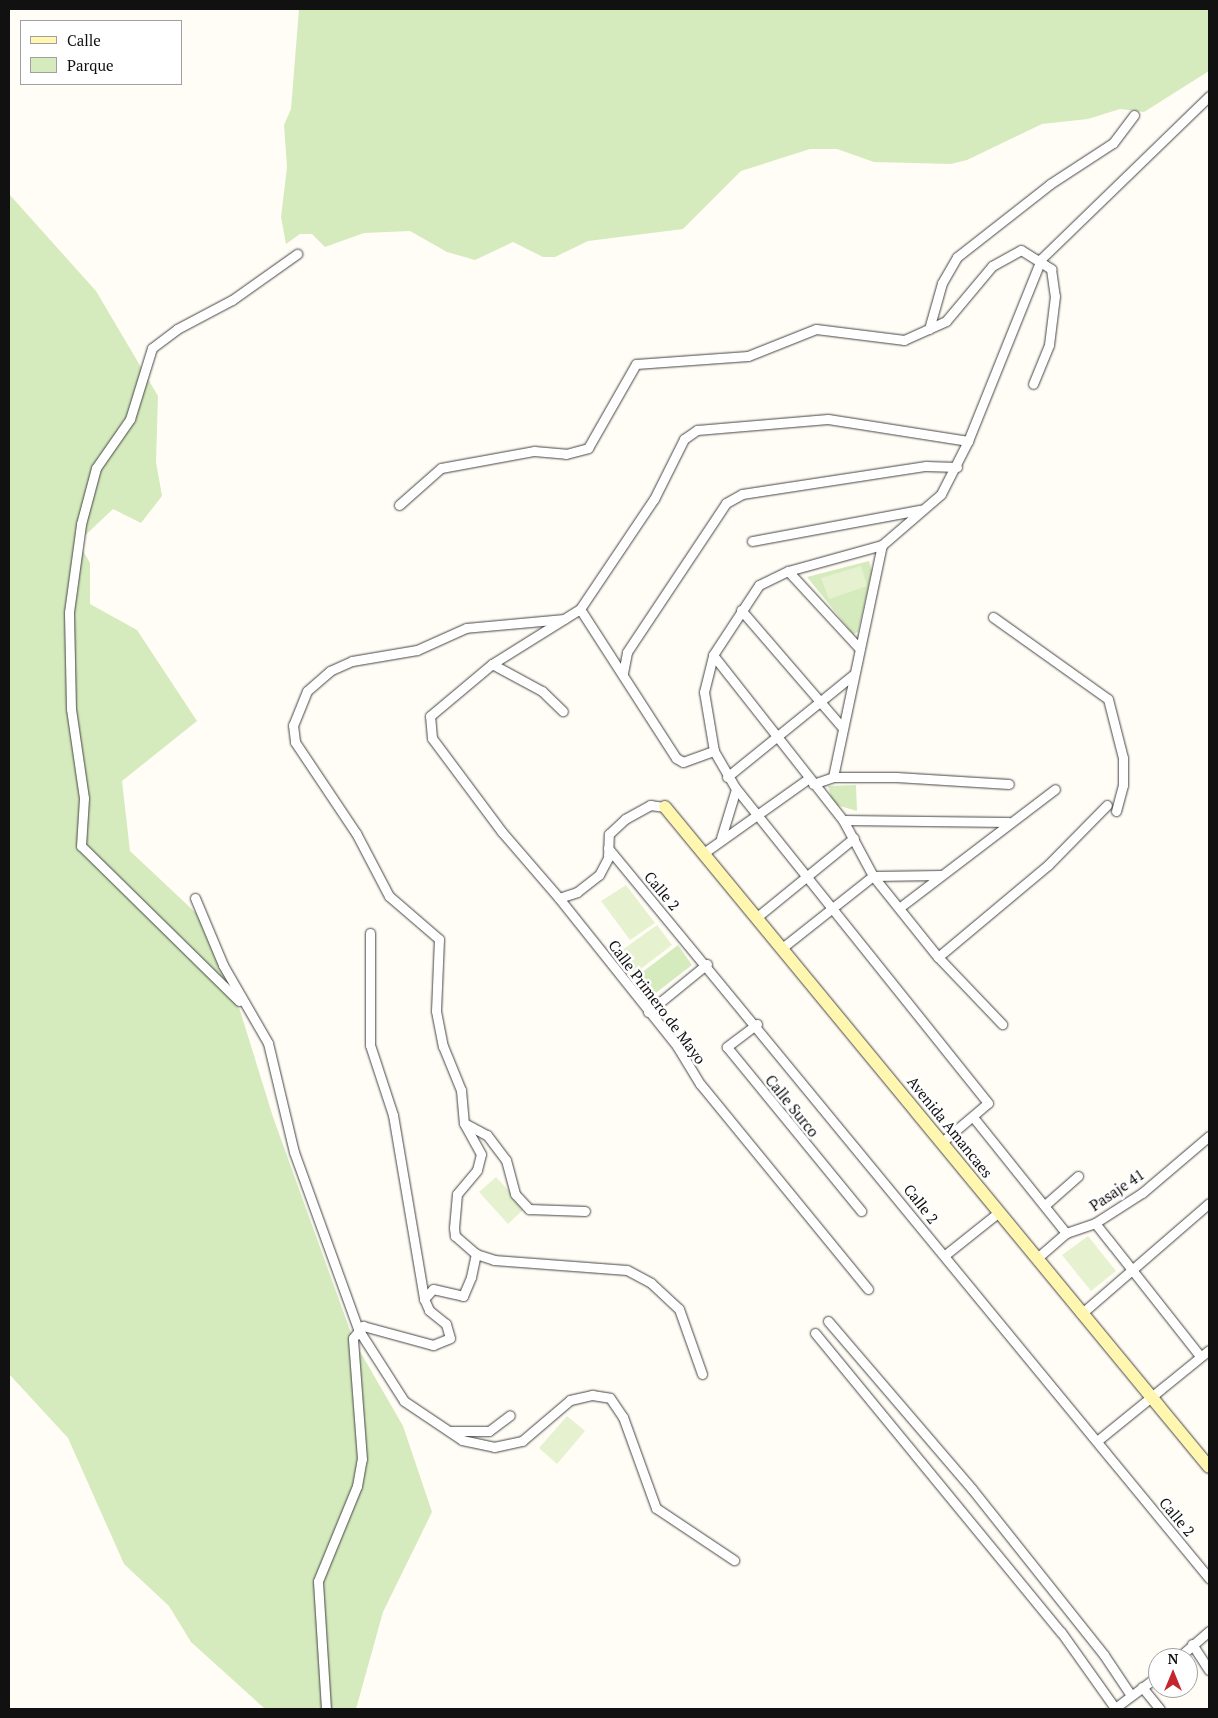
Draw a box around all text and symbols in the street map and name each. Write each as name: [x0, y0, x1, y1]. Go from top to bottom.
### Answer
legend: [20, 20, 182, 85]
text: Calle: [67, 30, 101, 50]
text: Parque: [67, 55, 114, 75]
street label: Calle 2: [640, 868, 684, 914]
street label: Calle Primero de Mayo: [605, 936, 709, 1068]
street label: Calle Surco: [761, 1071, 823, 1141]
street label: Avenida Amancaes: [904, 1073, 996, 1181]
street label: Pasaje 41: [1086, 1165, 1148, 1215]
street label: Calle 2: [900, 1181, 942, 1227]
street label: Calle 2: [1155, 1494, 1199, 1540]
north arrow: [1148, 1648, 1198, 1698]
text: N: [1168, 1649, 1178, 1668]

